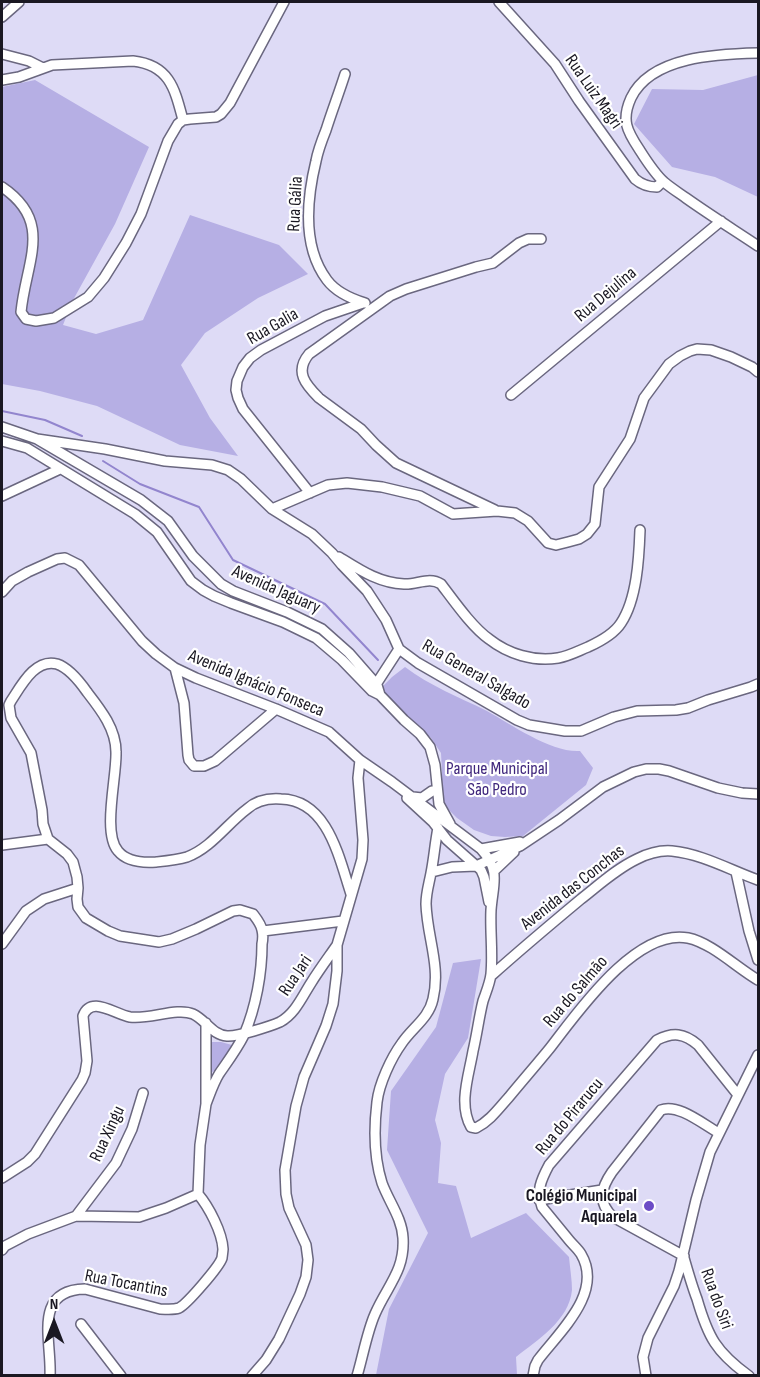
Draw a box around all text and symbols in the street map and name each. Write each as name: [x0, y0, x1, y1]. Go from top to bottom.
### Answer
street label: Rua Luiz Magri: [560, 51, 626, 133]
street label: Rua Gália: [284, 176, 308, 232]
street label: Rua Dejulina: [571, 263, 641, 327]
street label: Rua Galia: [244, 304, 302, 350]
street label: Avenida Jaguary: [228, 561, 324, 619]
street label: Rua General Salgado: [418, 635, 534, 715]
street label: Avenida Ignácio Fonseca: [185, 646, 327, 722]
park label: Parque Municipal São Pedro: [446, 758, 548, 800]
street label: Avenida das Conchas: [517, 841, 629, 935]
street label: Rua Jari: [275, 951, 317, 1001]
street label: Rua do Salmão: [539, 952, 613, 1032]
street label: Rua do Pirarucu: [532, 1074, 608, 1160]
street label: Rua Xingu: [86, 1103, 130, 1165]
place label: Colégio Municipal Aquarela: [526, 1185, 637, 1228]
marker: Colégio Municipal Aquarela: [642, 1199, 656, 1213]
street label: Rua Tocantins: [83, 1265, 169, 1303]
street label: Rua do Siri: [695, 1266, 737, 1332]
north arrow: [24, 1293, 84, 1353]
text: N: [50, 1295, 58, 1314]

